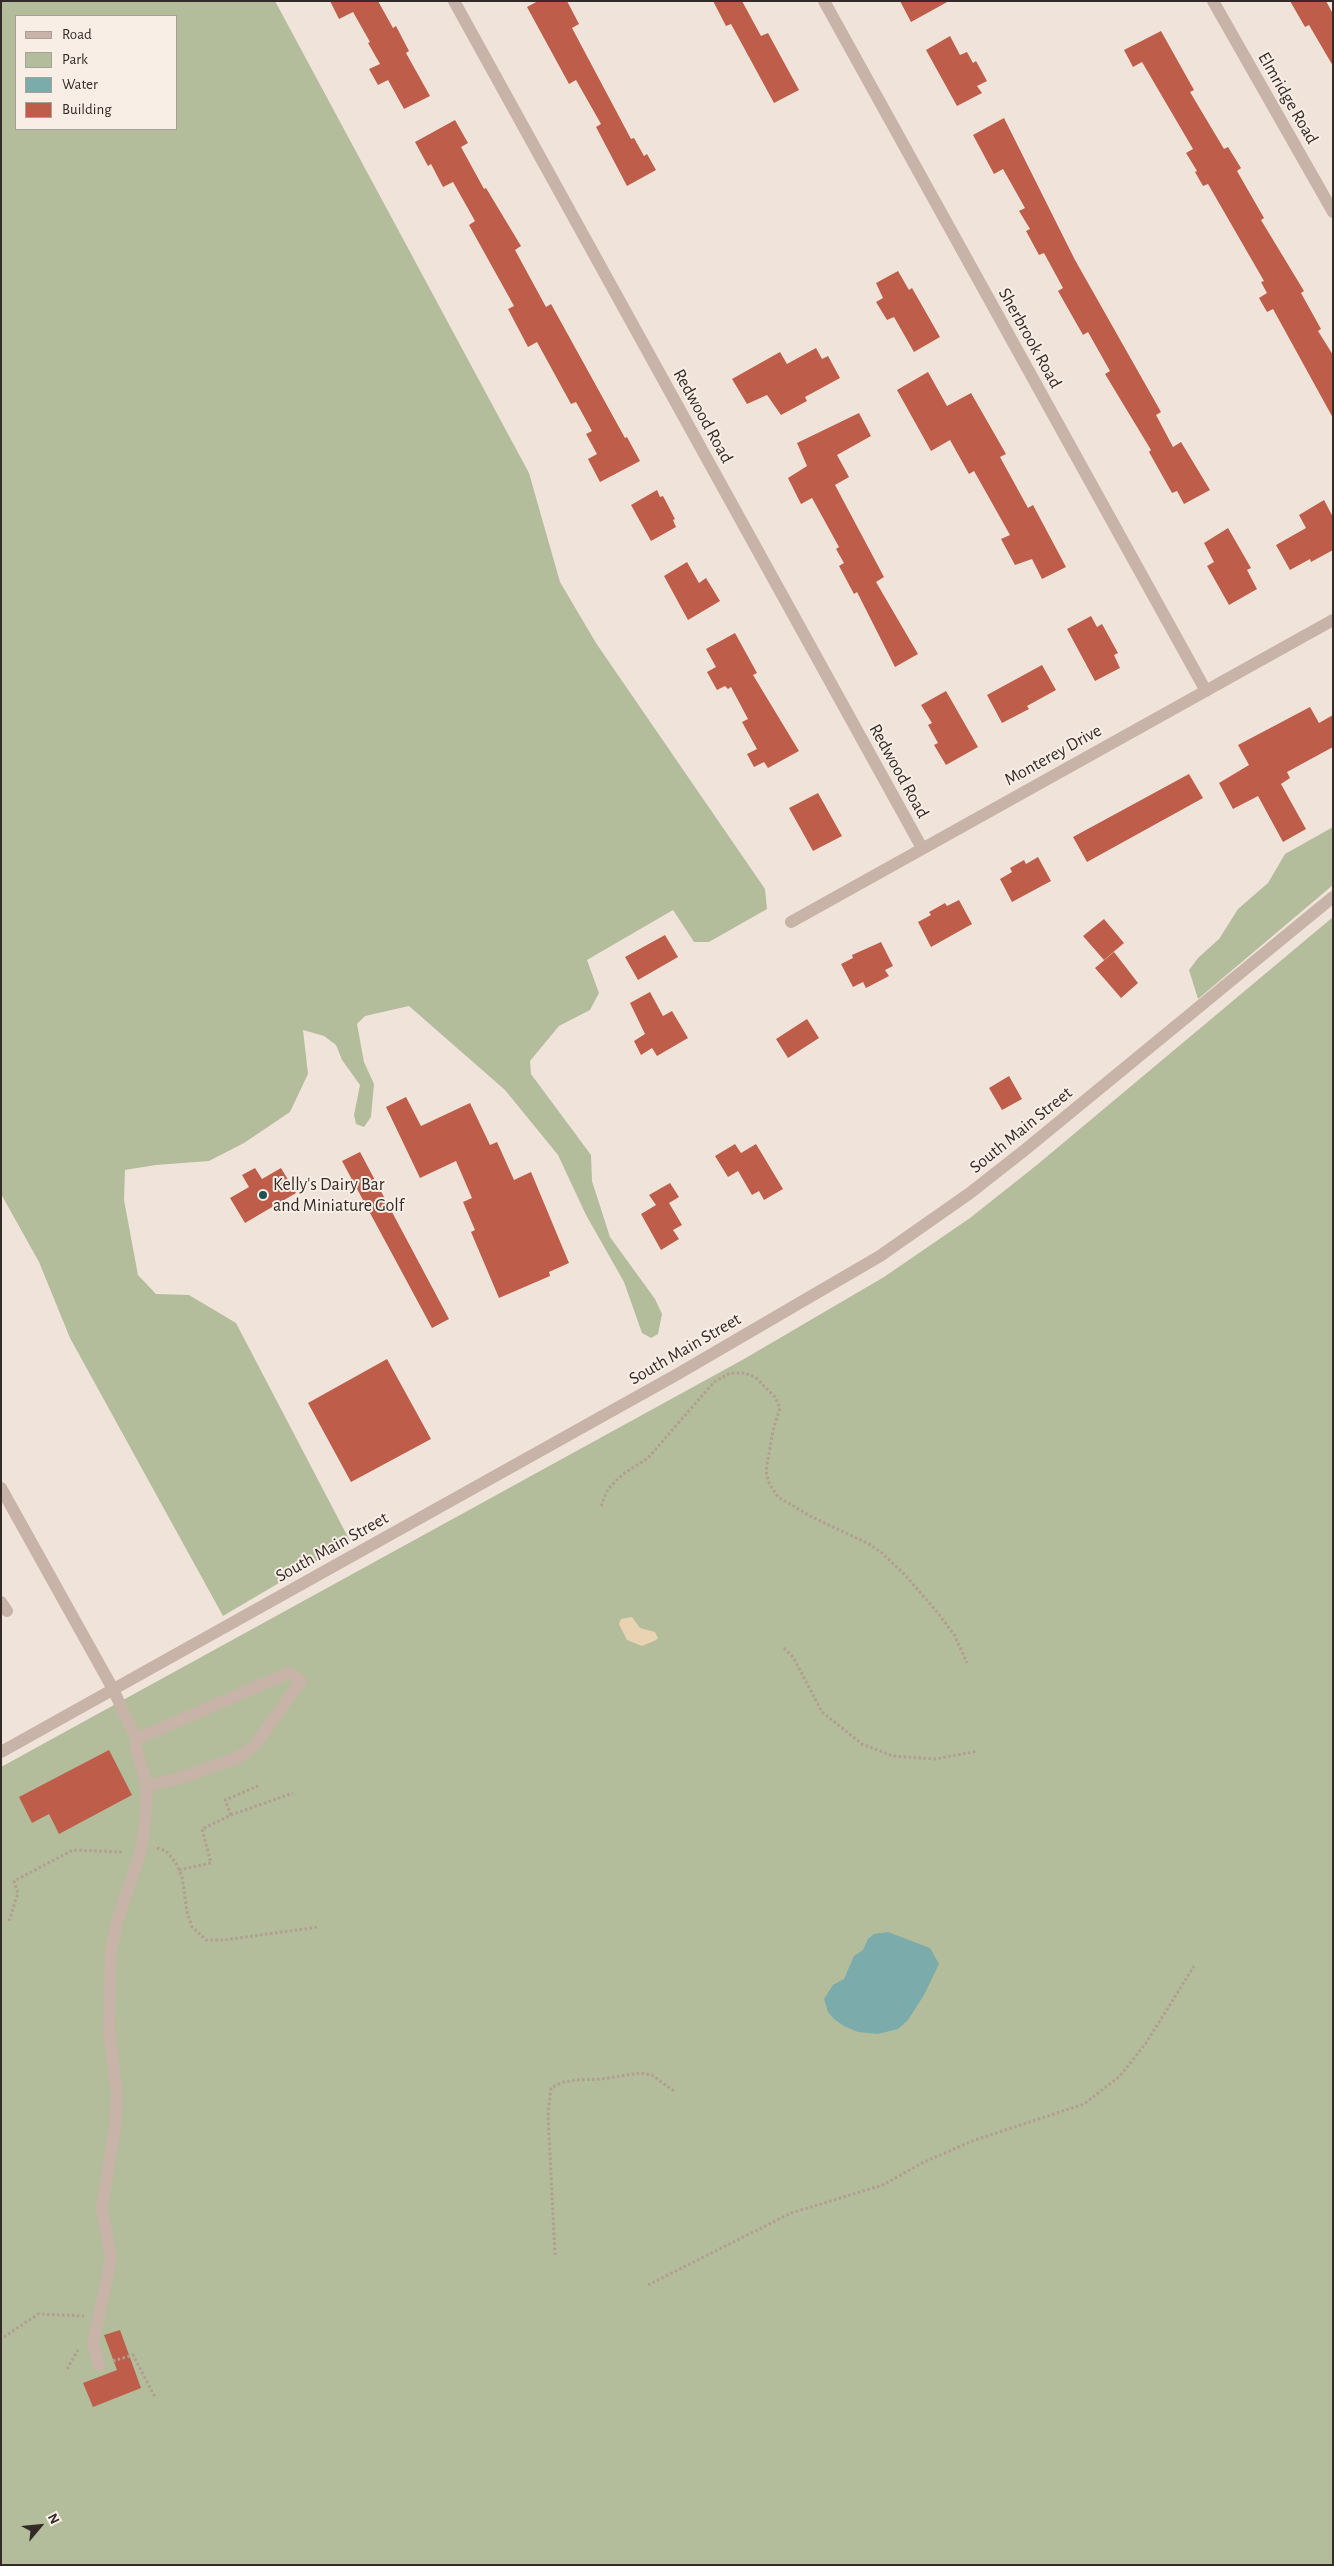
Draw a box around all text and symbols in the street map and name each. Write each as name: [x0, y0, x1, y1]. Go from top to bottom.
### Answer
legend: [15, 15, 178, 130]
text: Road: [62, 27, 92, 42]
street label: Elmridge Road: [1253, 48, 1323, 148]
text: Park: [62, 52, 88, 67]
text: Water: [62, 77, 98, 92]
text: Building: [62, 102, 112, 117]
street label: Sherbrook Road: [994, 284, 1066, 392]
street label: Redwood Road: [668, 365, 738, 467]
street label: Monterey Drive: [1001, 719, 1105, 791]
street label: Redwood Road: [864, 720, 934, 822]
street label: South Main Street: [965, 1082, 1077, 1178]
place label: Kelly's Dairy Bar and Miniature Golf: [273, 1174, 404, 1216]
marker: Kelly's Dairy Bar and Miniature Golf: [257, 1189, 269, 1201]
street label: South Main Street: [625, 1308, 745, 1390]
street label: South Main Street: [272, 1507, 392, 1587]
north arrow: [15, 2501, 65, 2551]
text: N: [45, 2511, 62, 2527]

